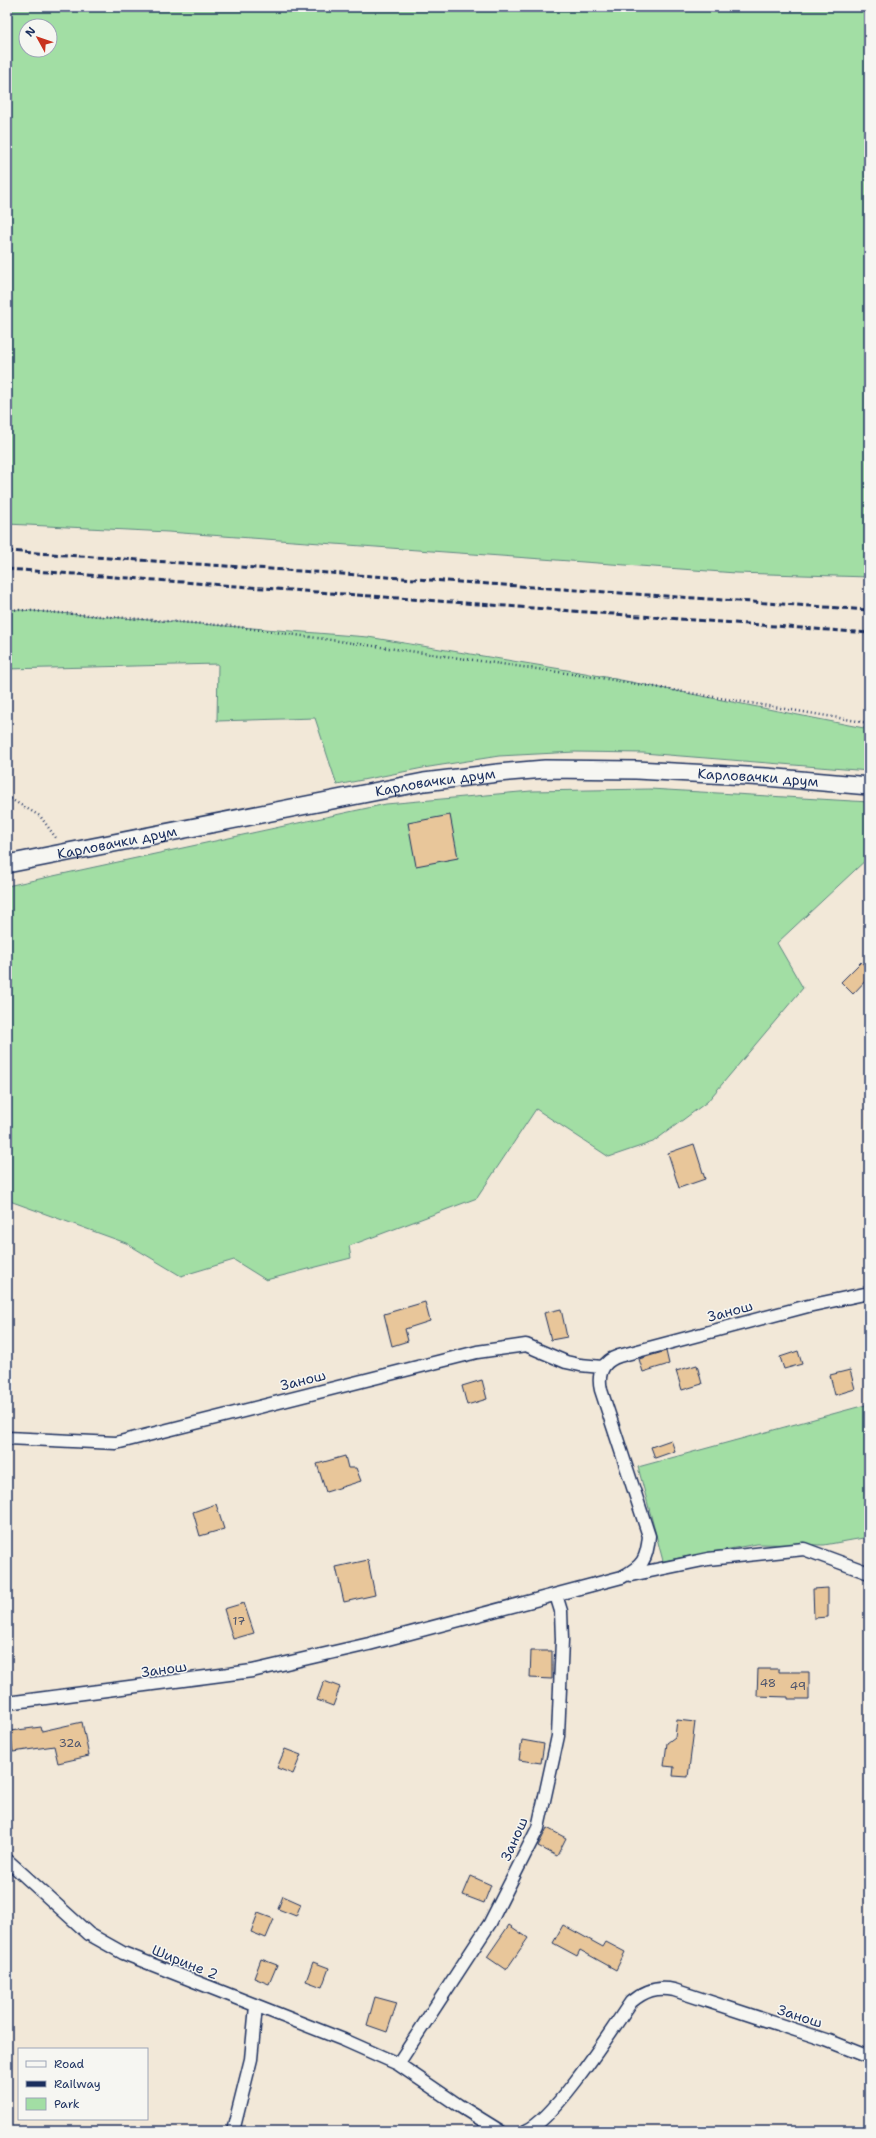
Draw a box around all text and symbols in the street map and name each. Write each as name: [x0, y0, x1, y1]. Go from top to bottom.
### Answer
north arrow: [18, 18, 58, 58]
text: N: [22, 24, 39, 40]
street label: Карловачки друм: [373, 764, 496, 800]
street label: Карловачки друм: [697, 764, 820, 791]
street label: Карловачки друм: [56, 822, 178, 863]
street label: Занош: [705, 1296, 755, 1326]
street label: Занош: [278, 1366, 328, 1394]
house number: 17: [233, 1613, 245, 1629]
street label: Занош: [140, 1657, 188, 1681]
house number: 48: [760, 1675, 776, 1691]
house number: 49: [790, 1678, 806, 1694]
house number: 32a: [58, 1735, 82, 1751]
street label: Занош: [496, 1814, 532, 1864]
street label: Ширине 2: [149, 1941, 221, 1983]
street label: Занош: [775, 2000, 825, 2032]
legend: [18, 2048, 148, 2120]
text: Road: [54, 2056, 85, 2072]
text: Railway: [54, 2076, 101, 2092]
text: Park: [54, 2096, 80, 2112]

